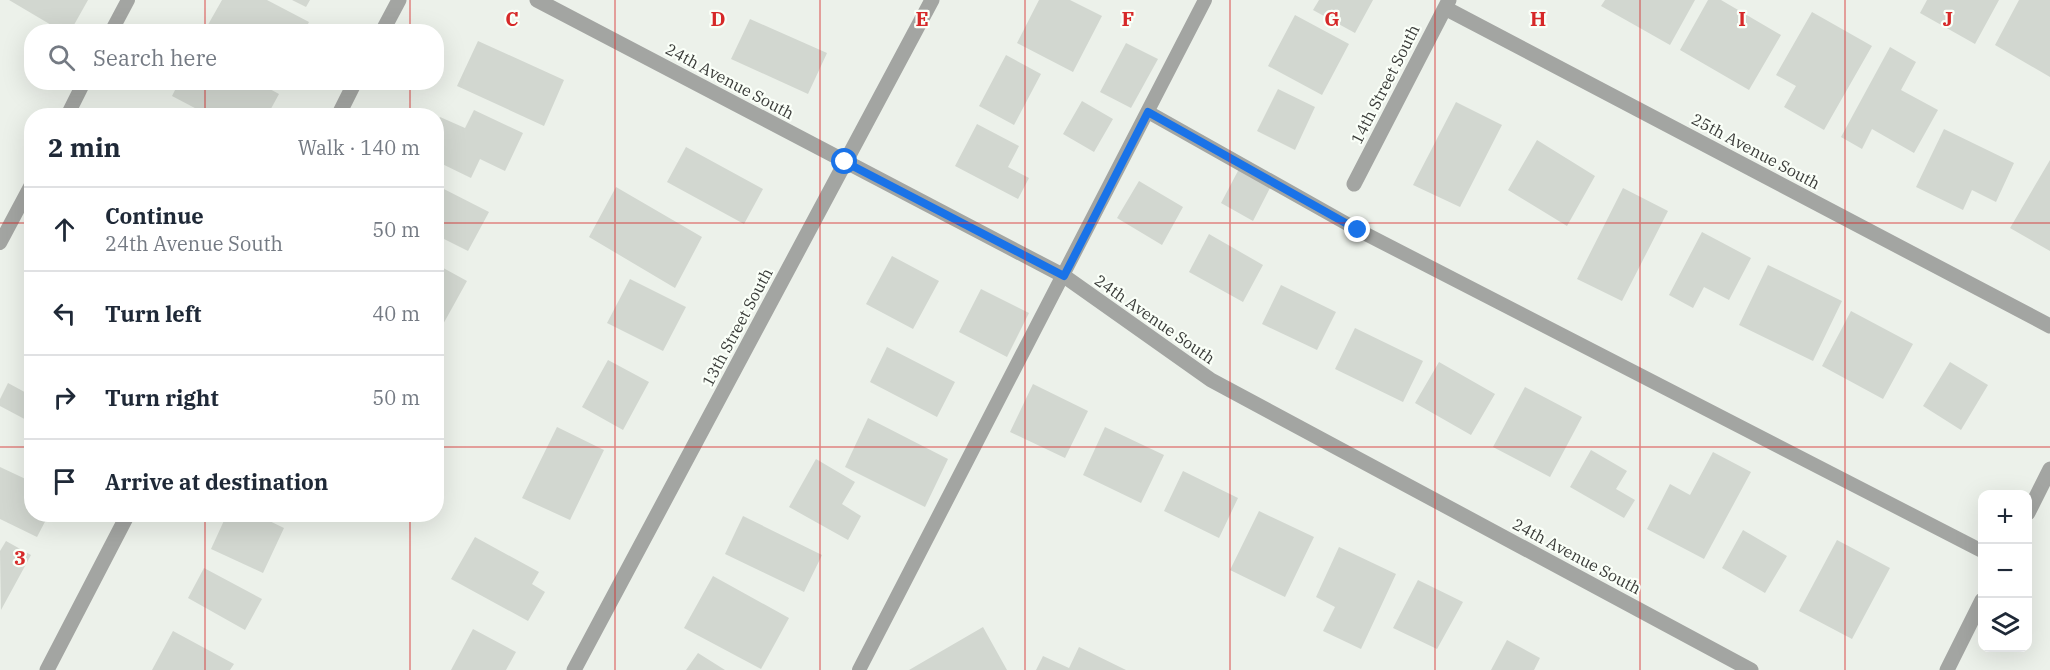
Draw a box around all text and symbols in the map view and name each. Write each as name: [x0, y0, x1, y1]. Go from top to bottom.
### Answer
text: C: [505, 5, 519, 32]
text: D: [710, 5, 726, 32]
text: E: [915, 5, 929, 32]
text: F: [1122, 5, 1134, 32]
text: G: [1324, 5, 1340, 32]
text: H: [1530, 5, 1546, 32]
text: I: [1738, 5, 1746, 32]
text: J: [1943, 5, 1953, 32]
street label: 14th Street South: [1346, 21, 1424, 147]
search box: [24, 24, 444, 90]
street label: 24th Avenue South: [662, 39, 798, 123]
icon: search: [45, 41, 78, 74]
text: Search here: [93, 43, 217, 72]
street label: 25th Avenue South: [1688, 109, 1824, 193]
text: 2 min: [48, 130, 121, 164]
text: Walk · 140 m: [298, 134, 420, 161]
route start: [831, 148, 857, 174]
text: Continue: [105, 201, 204, 230]
icon: ahead: [48, 213, 81, 246]
text: 50 m: [372, 216, 420, 243]
route end: [1344, 216, 1370, 242]
text: 24th Avenue South: [105, 230, 283, 257]
street label: 13th Street South: [697, 264, 777, 390]
street label: 24th Avenue South: [1091, 270, 1219, 368]
icon: left: [48, 297, 81, 330]
text: Turn left: [105, 299, 201, 328]
text: 40 m: [372, 300, 420, 327]
icon: right: [48, 381, 81, 414]
text: Turn right: [105, 383, 219, 412]
text: 50 m: [372, 384, 420, 411]
icon: arrive: [48, 465, 81, 498]
text: Arrive at destination: [105, 467, 328, 496]
map controls: [1978, 490, 2032, 652]
button: +: [1978, 490, 2032, 544]
street label: 24th Avenue South: [1509, 514, 1645, 598]
text: 3: [14, 544, 26, 571]
button: −: [1978, 544, 2032, 598]
button: layers: [1978, 598, 2032, 652]

